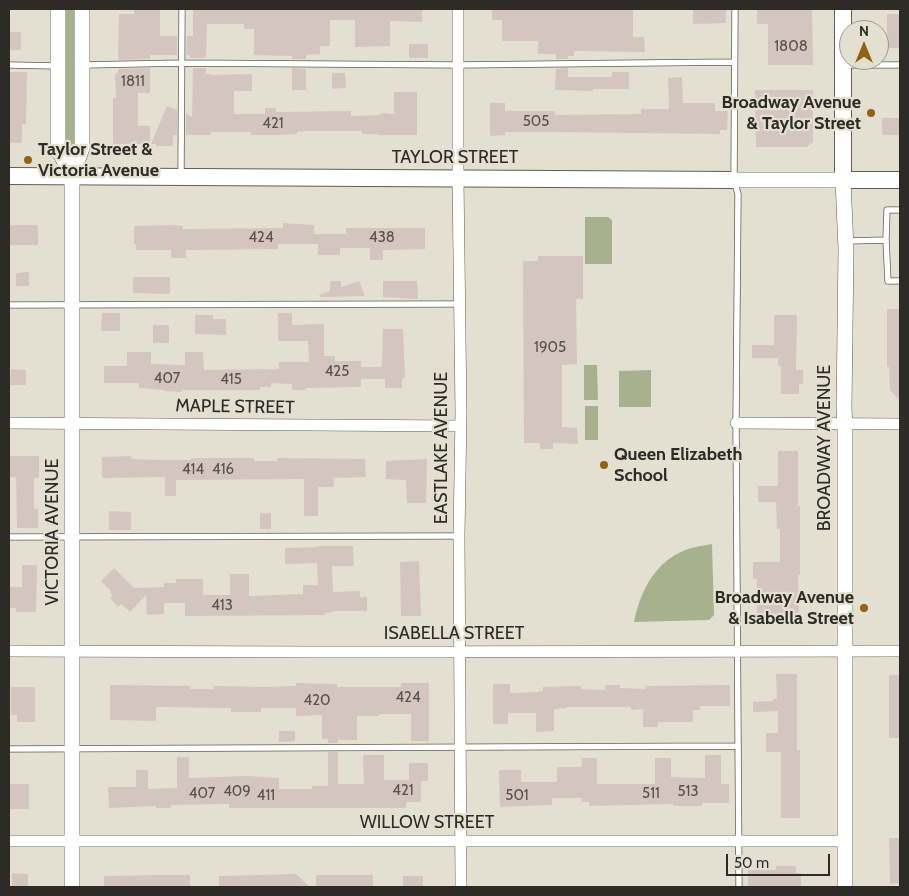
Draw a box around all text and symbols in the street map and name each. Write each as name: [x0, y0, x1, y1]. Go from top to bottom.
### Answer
north arrow: [839, 20, 889, 70]
text: N: [859, 22, 869, 40]
house number: 1808: [774, 38, 808, 56]
house number: 1811: [121, 73, 145, 91]
place label: Broadway Avenue & Taylor Street: [722, 92, 861, 134]
marker: Broadway Avenue & Taylor Street: [865, 107, 877, 119]
house number: 505: [523, 113, 549, 131]
house number: 421: [262, 115, 284, 133]
place label: Taylor Street & Victoria Avenue: [38, 139, 159, 182]
street label: TAYLOR STREET: [392, 147, 518, 169]
marker: Taylor Street & Victoria Avenue: [22, 154, 34, 166]
house number: 424: [248, 229, 274, 247]
house number: 438: [369, 229, 395, 247]
house number: 1905: [534, 339, 566, 357]
house number: 425: [325, 363, 349, 381]
street label: BROADWAY AVENUE: [814, 365, 836, 531]
house number: 407: [154, 370, 180, 388]
house number: 415: [220, 371, 242, 389]
street label: EASTLAKE AVENUE: [431, 372, 453, 524]
street label: MAPLE STREET: [175, 395, 295, 419]
place label: Queen Elizabeth School: [614, 444, 742, 486]
street label: VICTORIA AVENUE: [42, 458, 64, 606]
marker: Queen Elizabeth School: [598, 459, 610, 471]
house number: 414: [182, 461, 204, 479]
house number: 416: [212, 461, 234, 479]
place label: Broadway Avenue & Isabella Street: [715, 587, 854, 630]
house number: 413: [211, 597, 233, 615]
marker: Broadway Avenue & Isabella Street: [858, 602, 870, 614]
street label: ISABELLA STREET: [384, 623, 524, 645]
house number: 424: [395, 689, 421, 707]
house number: 420: [304, 692, 330, 710]
house number: 421: [392, 782, 414, 800]
house number: 409: [223, 783, 251, 801]
house number: 513: [677, 783, 699, 801]
house number: 407: [189, 785, 215, 803]
house number: 511: [642, 785, 660, 803]
house number: 411: [257, 787, 275, 805]
house number: 501: [505, 787, 529, 805]
street label: WILLOW STREET: [360, 812, 494, 834]
scale bar: [729, 844, 833, 876]
text: 50 m: [734, 854, 769, 872]

